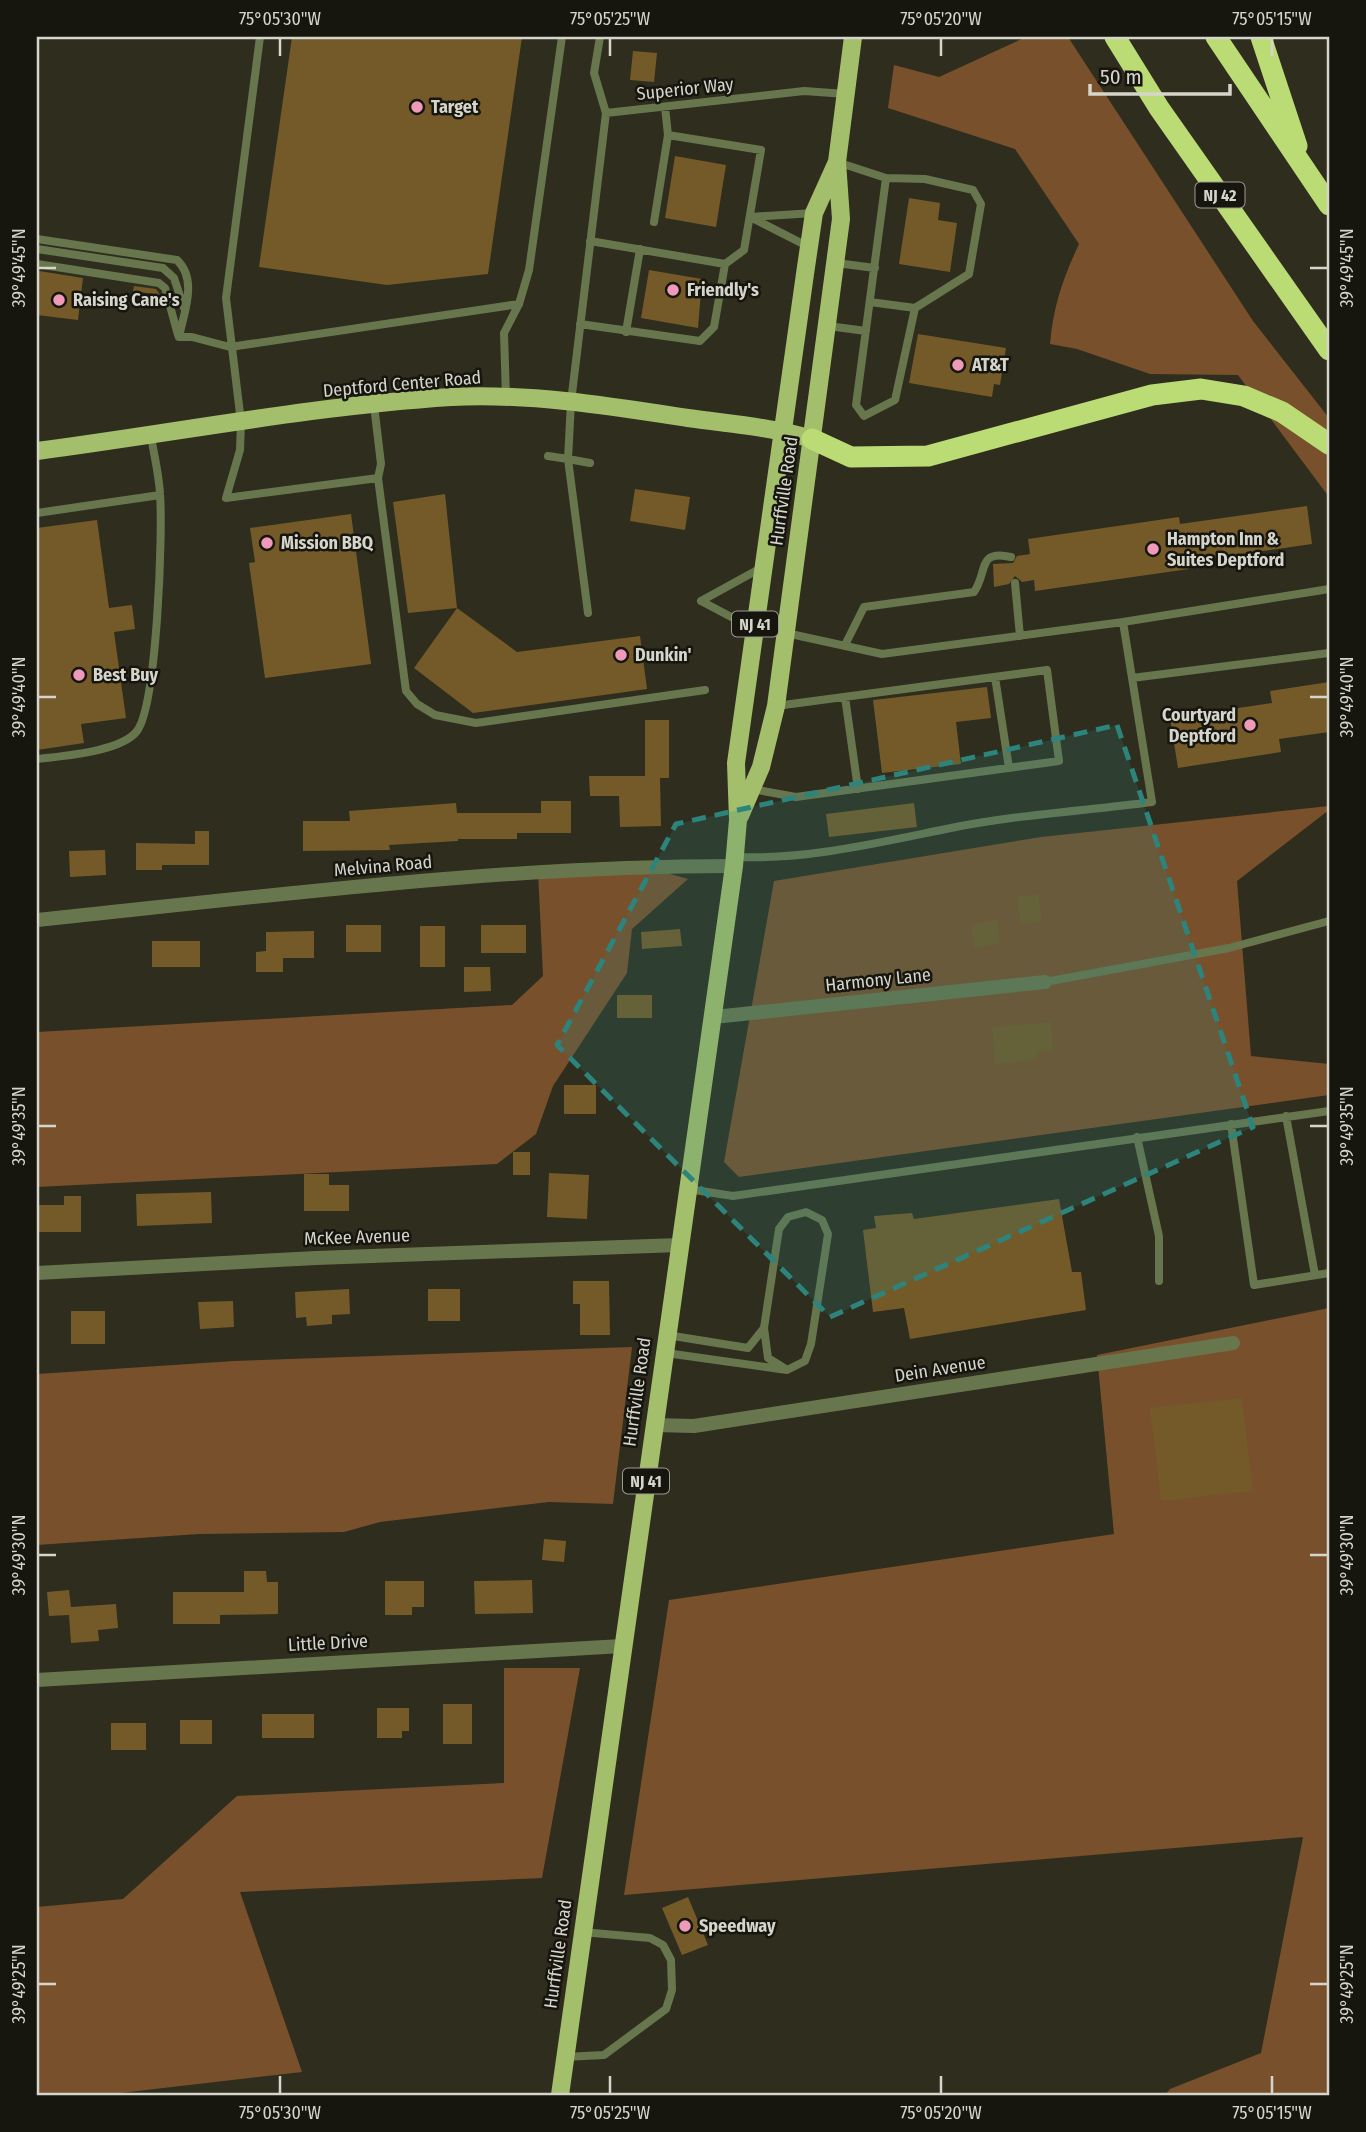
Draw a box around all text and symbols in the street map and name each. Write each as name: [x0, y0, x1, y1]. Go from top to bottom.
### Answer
text: 75°05'30"W: [239, 8, 321, 30]
text: 75°05'25"W: [570, 8, 651, 30]
text: 75°05'20"W: [900, 8, 982, 30]
text: 75°05'15"W: [1232, 8, 1312, 30]
scale bar: [1090, 52, 1230, 96]
text: 50 m: [1100, 64, 1142, 90]
street label: Superior Way: [636, 73, 734, 105]
place label: Target: [431, 96, 479, 118]
marker: Target: [409, 99, 425, 115]
road number: NJ 42: [1196, 182, 1244, 208]
text: 39°49'45"N: [8, 228, 30, 308]
text: 39°49'45"N: [1336, 228, 1358, 308]
place label: Friendly's: [687, 279, 759, 301]
marker: Friendly's: [665, 282, 681, 298]
place label: Raising Cane's: [73, 289, 180, 311]
marker: Raising Cane's: [51, 292, 67, 308]
place label: AT&T: [971, 354, 1009, 376]
marker: AT&T: [950, 357, 966, 373]
street label: Deptford Center Road: [322, 366, 482, 402]
street label: Hurffville Road: [765, 435, 803, 547]
place label: Hampton Inn & Suites Deptford: [1167, 528, 1284, 571]
place label: Mission BBQ: [281, 532, 374, 554]
marker: Mission BBQ: [259, 535, 275, 551]
marker: Hampton Inn & Suites Deptford: [1145, 541, 1161, 557]
road number: NJ 41: [732, 611, 778, 636]
place label: Dunkin': [635, 644, 692, 666]
marker: Dunkin': [613, 647, 629, 663]
text: 39°49'40"N: [8, 657, 30, 737]
text: 39°49'40"N: [1336, 657, 1358, 737]
place label: Best Buy: [93, 664, 159, 686]
marker: Best Buy: [71, 667, 87, 683]
place label: Courtyard Deptford: [1162, 704, 1236, 747]
marker: Courtyard Deptford: [1242, 717, 1258, 733]
street label: Melvina Road: [333, 851, 433, 881]
street label: Harmony Lane: [824, 964, 932, 996]
text: 39°49'35"N: [8, 1086, 30, 1166]
text: 39°49'35"N: [1336, 1086, 1358, 1166]
street label: McKee Avenue: [304, 1224, 410, 1250]
street label: Hurffville Road: [618, 1336, 656, 1448]
street label: Dein Avenue: [893, 1351, 987, 1387]
road number: NJ 41: [623, 1469, 669, 1494]
text: 39°49'30"N: [8, 1515, 30, 1595]
text: 39°49'30"N: [1336, 1515, 1358, 1595]
street label: Little Drive: [287, 1630, 369, 1656]
street label: Hurffville Road: [539, 1898, 577, 2010]
place label: Speedway: [699, 1915, 776, 1937]
marker: Speedway: [677, 1918, 693, 1934]
text: 39°49'25"N: [8, 1944, 30, 2024]
text: 39°49'25"N: [1336, 1944, 1358, 2024]
text: 75°05'30"W: [239, 2102, 321, 2124]
text: 75°05'25"W: [570, 2102, 651, 2124]
text: 75°05'20"W: [900, 2102, 982, 2124]
text: 75°05'15"W: [1232, 2102, 1312, 2124]

